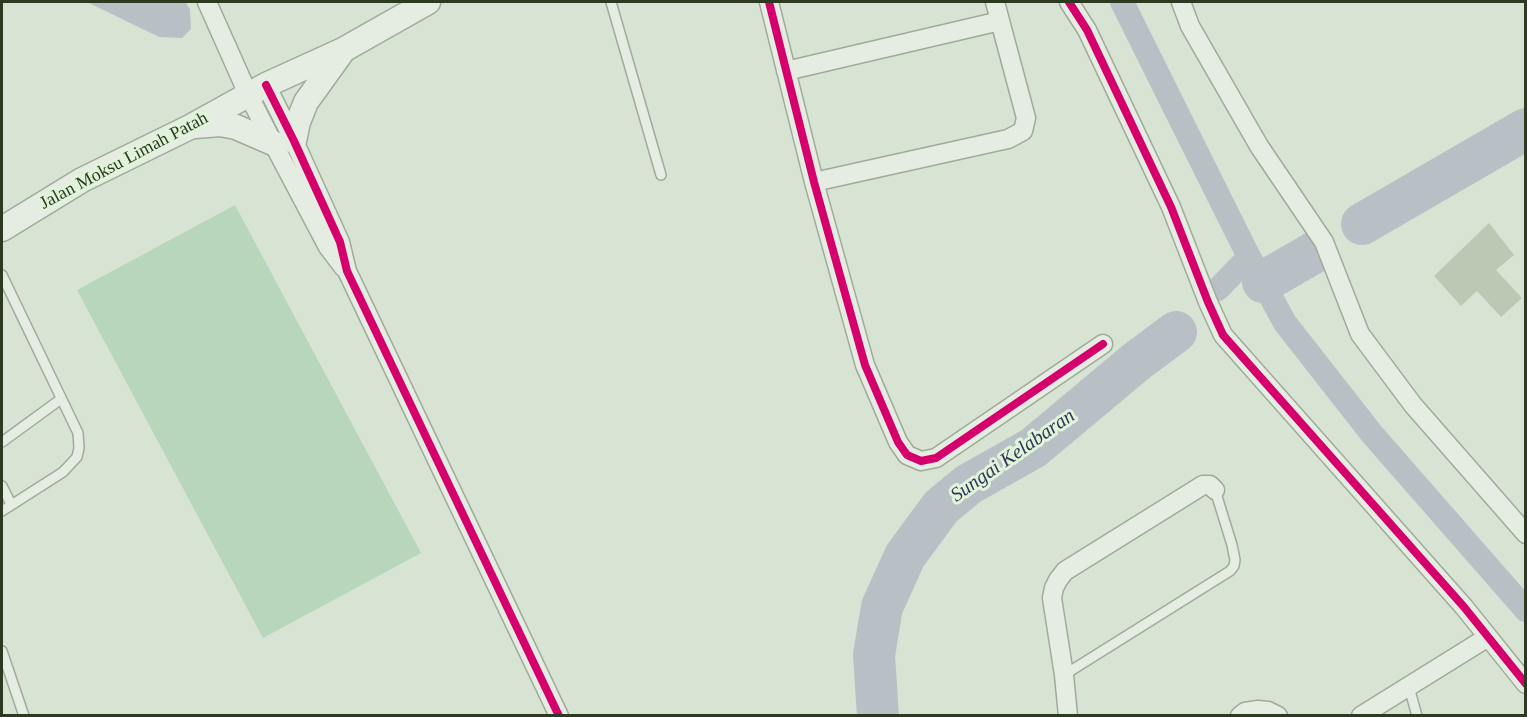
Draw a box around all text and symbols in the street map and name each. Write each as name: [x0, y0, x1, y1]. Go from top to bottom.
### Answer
street label: Jalan Moksu Limah Patah: [36, 107, 212, 215]
water label: Sungai Kelabaran: [946, 404, 1080, 508]

